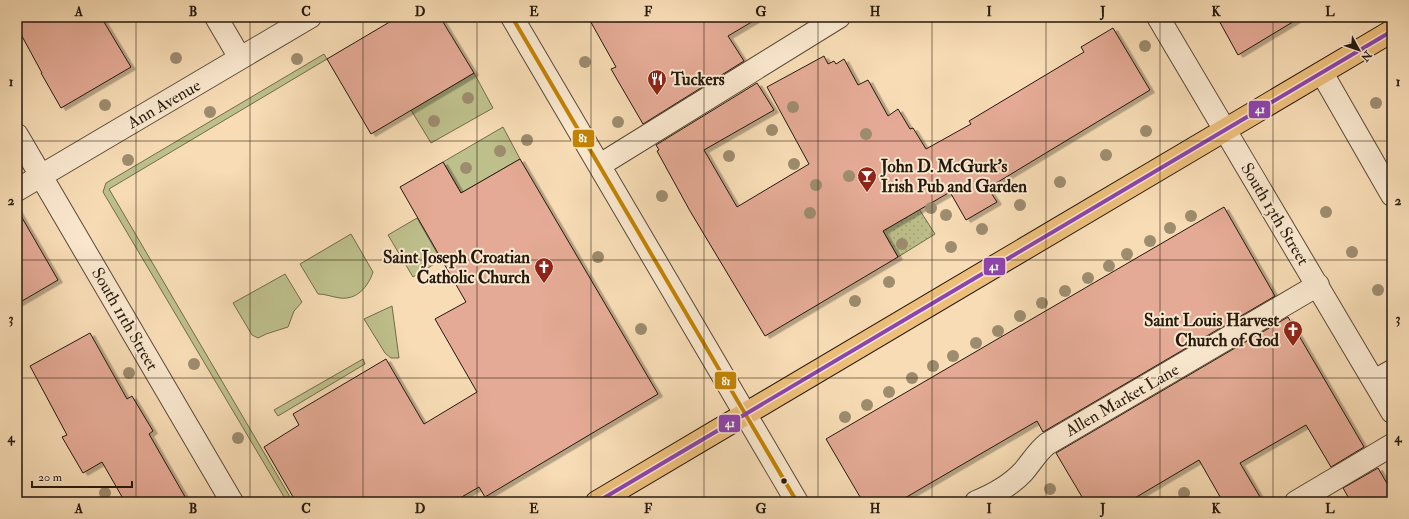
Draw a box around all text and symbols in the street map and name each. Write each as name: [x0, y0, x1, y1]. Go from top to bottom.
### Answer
text: A: [74, 4, 84, 20]
text: B: [189, 4, 197, 20]
text: C: [301, 4, 311, 20]
text: D: [415, 4, 426, 20]
text: E: [529, 4, 539, 20]
text: F: [644, 4, 653, 20]
text: G: [756, 4, 767, 20]
text: H: [870, 4, 881, 20]
text: I: [986, 4, 992, 20]
text: J: [1099, 4, 1106, 21]
text: K: [1211, 4, 1221, 20]
text: L: [1325, 4, 1335, 20]
north arrow: [1339, 30, 1379, 70]
text: N: [1357, 47, 1375, 65]
restaurant icon: Tuckers: [646, 68, 668, 96]
place label: Tuckers: [670, 69, 725, 90]
text: 1: [9, 74, 14, 90]
text: 1: [1396, 74, 1401, 90]
street label: Ann Avenue: [123, 75, 204, 134]
line badge: 41: [1248, 100, 1271, 119]
text: 41: [1254, 103, 1265, 117]
line badge: 81: [572, 129, 595, 148]
text: 81: [578, 132, 588, 145]
place label: John D. McGurk's Irish Pub and Garden: [880, 156, 1027, 197]
street label: South 13th Street: [1236, 159, 1314, 270]
bar icon: John D. McGurk's Irish Pub and Garden: [856, 165, 878, 193]
text: 2: [8, 193, 15, 209]
text: 2: [1395, 193, 1402, 209]
place label: Saint Joseph Croatian Catholic Church: [383, 247, 530, 288]
church icon: Saint Joseph Croatian Catholic Church: [533, 256, 555, 284]
line badge: 41: [983, 257, 1006, 276]
text: 41: [988, 260, 999, 274]
street label: South 11th Street: [87, 264, 163, 375]
place label: Saint Louis Harvest Church of God: [1144, 310, 1280, 351]
text: 3: [9, 311, 14, 327]
text: 3: [1396, 311, 1401, 327]
church icon: Saint Louis Harvest Church of God: [1282, 319, 1304, 347]
street label: Allen Market Lane: [1061, 359, 1183, 442]
line badge: 81: [714, 371, 737, 390]
text: 81: [721, 375, 731, 388]
line badge: 41: [718, 414, 741, 433]
text: 41: [724, 417, 735, 431]
text: 4: [6, 430, 15, 446]
text: 4: [1393, 430, 1402, 446]
scale bar: [32, 463, 132, 489]
text: 20 m: [38, 470, 63, 485]
unlabelled marker: [779, 476, 789, 486]
text: A: [74, 501, 84, 517]
text: B: [189, 501, 197, 517]
text: C: [301, 501, 311, 517]
text: D: [415, 501, 426, 517]
text: E: [529, 501, 539, 517]
text: F: [644, 501, 653, 517]
text: G: [756, 501, 767, 517]
text: H: [870, 501, 881, 517]
text: I: [986, 501, 992, 517]
text: J: [1099, 501, 1106, 518]
text: K: [1211, 501, 1221, 517]
text: L: [1325, 501, 1335, 517]

